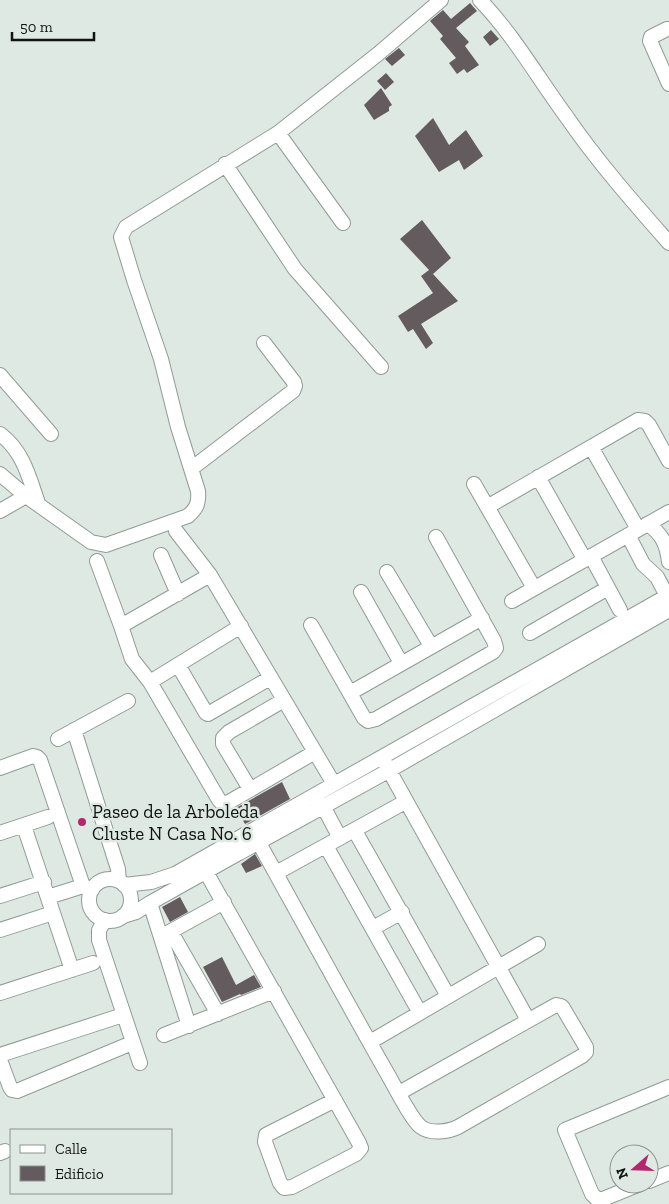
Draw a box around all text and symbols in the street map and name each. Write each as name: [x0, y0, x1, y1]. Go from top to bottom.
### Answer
scale bar: [12, 10, 95, 42]
text: 50 m: [20, 18, 53, 36]
place label: Paseo de la Arboleda Cluste N Casa No. 6: [92, 800, 259, 845]
marker: Paseo de la Arboleda Cluste N Casa No. 6: [76, 816, 88, 828]
legend: [10, 1129, 172, 1194]
text: Calle: [55, 1140, 87, 1158]
north arrow: [609, 1144, 659, 1194]
text: Edificio: [55, 1165, 104, 1183]
text: N: [612, 1165, 632, 1181]

